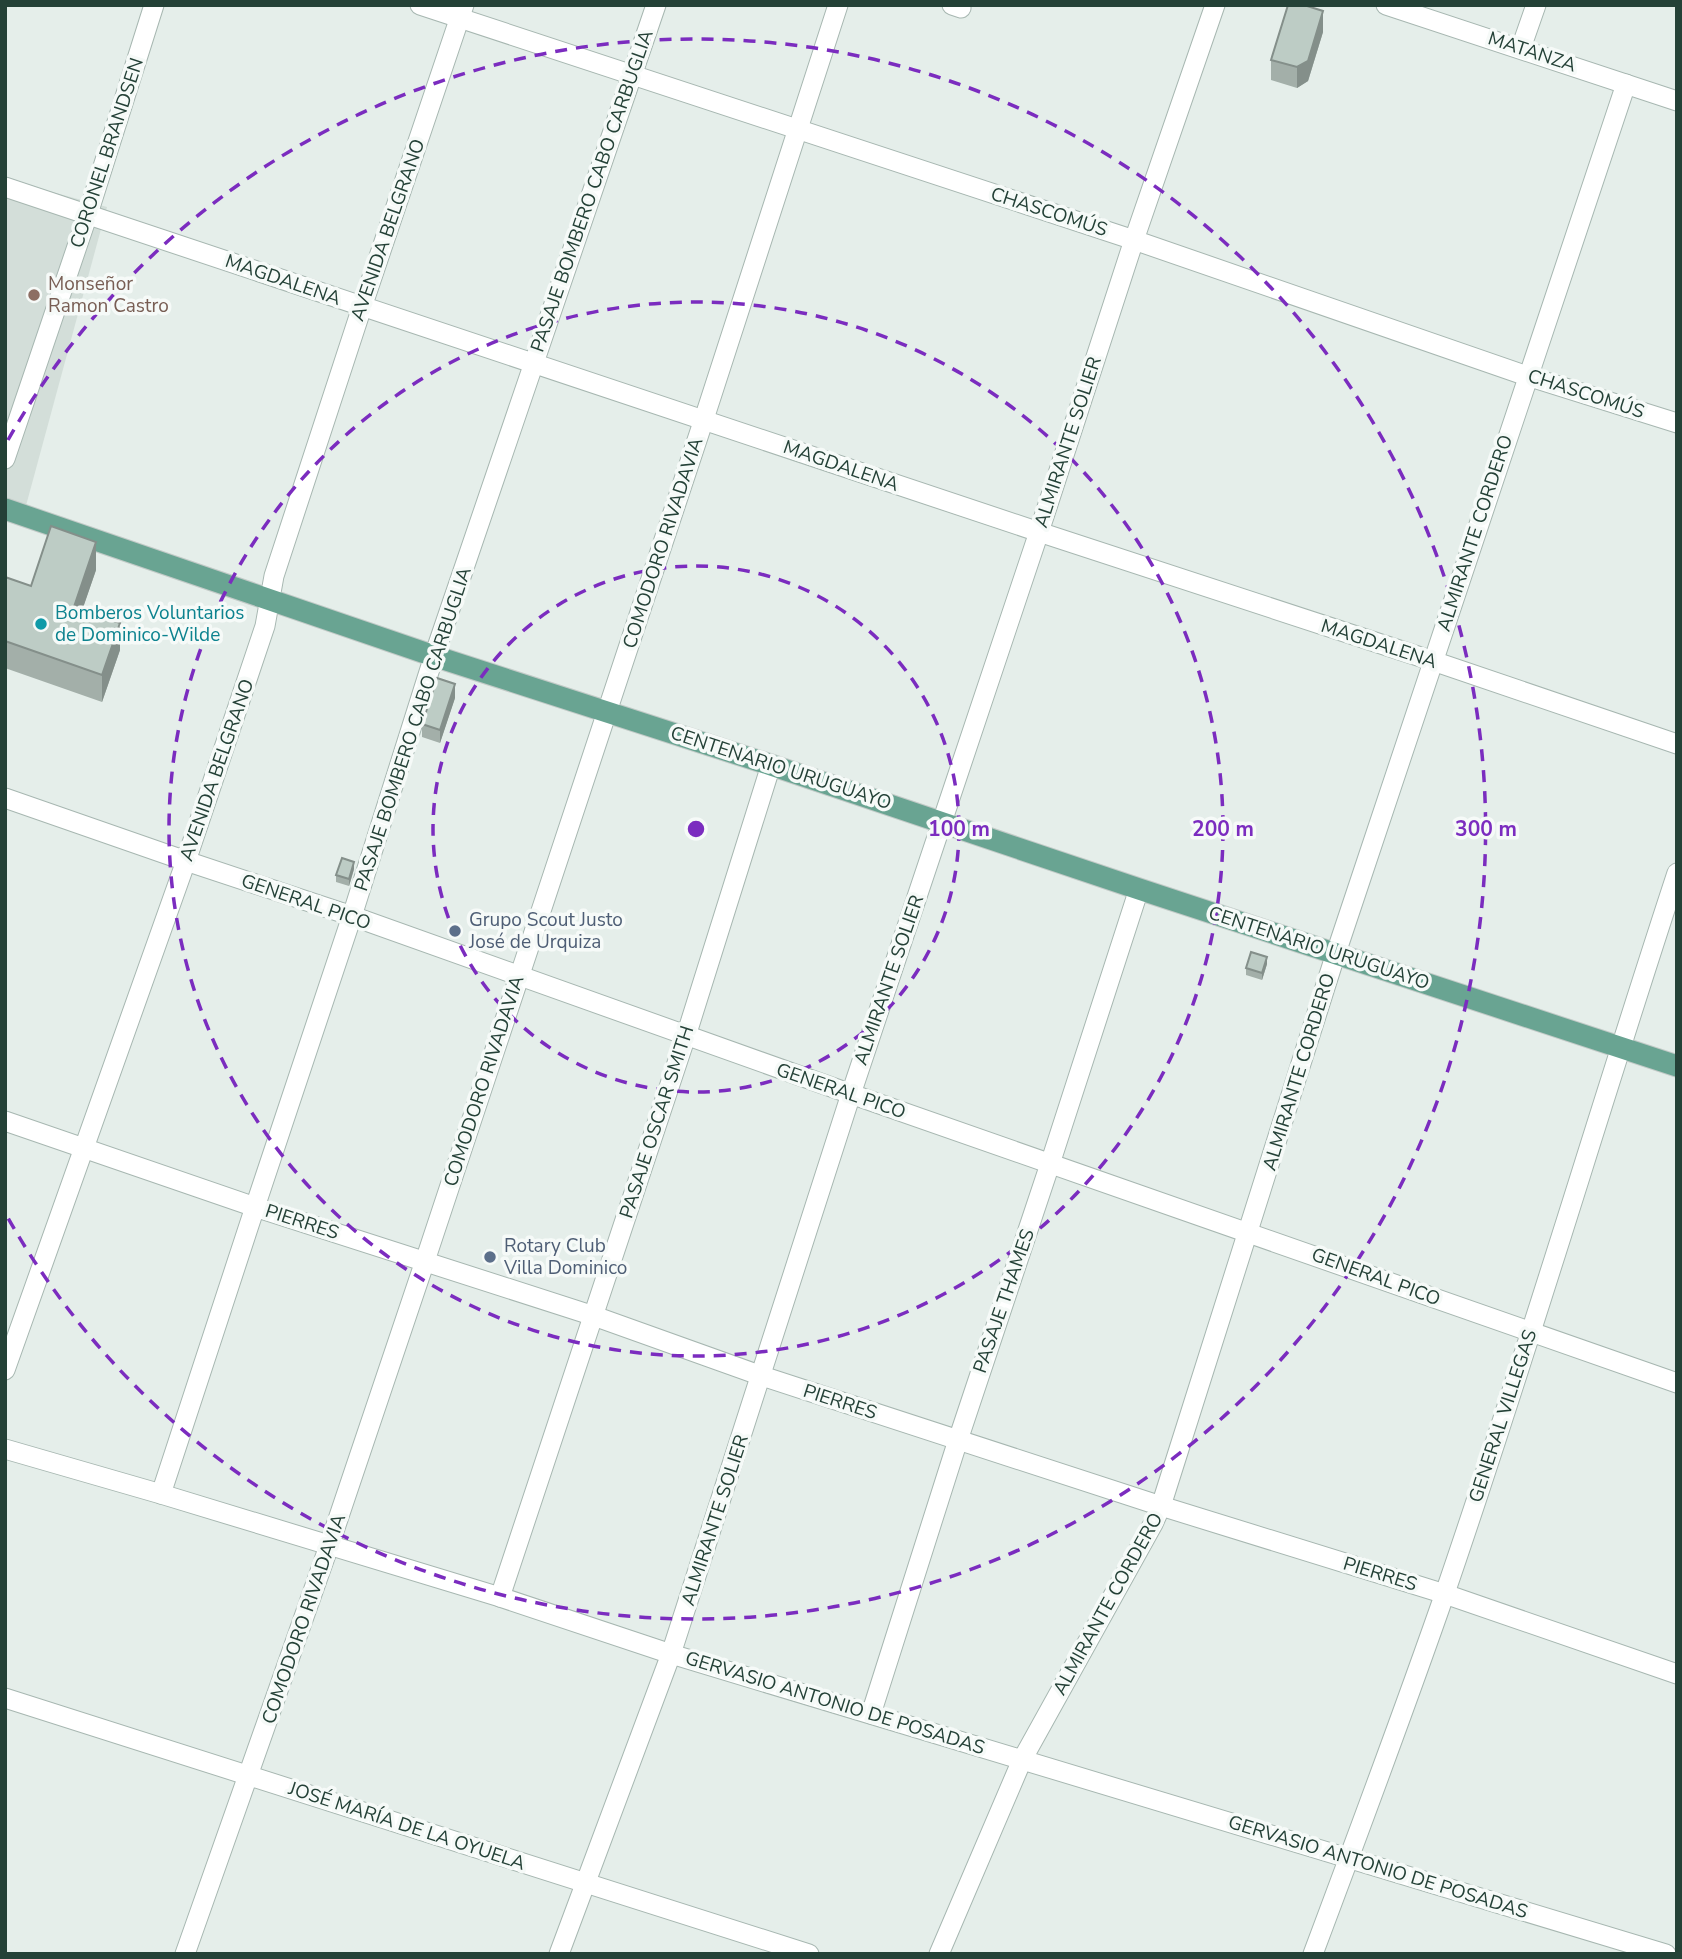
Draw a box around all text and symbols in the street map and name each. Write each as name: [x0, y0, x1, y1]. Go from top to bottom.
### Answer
street label: PASAJE BOMBERO CABO CARBUGLIA: [524, 26, 660, 356]
street label: MATANZA: [1485, 26, 1580, 79]
street label: CORONEL BRANDSEN: [64, 55, 150, 251]
street label: AVENIDA BELGRANO: [345, 136, 431, 324]
street label: CHASCOMÚS: [987, 181, 1111, 243]
street label: MAGDALENA: [222, 248, 344, 312]
place label: Monseñor Ramon Castro: [48, 271, 169, 319]
marker: Monseñor Ramon Castro: [26, 287, 42, 303]
street label: ALMIRANTE SOLIER: [1028, 353, 1108, 531]
street label: CHASCOMÚS: [1524, 363, 1648, 425]
street label: ALMIRANTE CORDERO: [1431, 431, 1519, 635]
street label: COMODORO RIVADAVIA: [617, 434, 709, 652]
street label: MAGDALENA: [780, 434, 902, 498]
street label: PASAJE BOMBERO CABO CARBUGLIA: [348, 564, 478, 894]
place label: Bomberos Voluntarios de Dominico-Wilde: [55, 600, 244, 648]
street label: MAGDALENA: [1318, 613, 1441, 675]
marker: Bomberos Voluntarios de Dominico-Wilde: [33, 616, 49, 632]
street label: AVENIDA BELGRANO: [174, 676, 260, 864]
street label: CENTENARIO URUGUAYO: [667, 720, 895, 816]
text: 100 m: [928, 815, 990, 843]
text: 200 m: [1192, 815, 1254, 843]
text: 300 m: [1455, 815, 1517, 843]
centre of rings: [684, 817, 708, 841]
street label: GENERAL PICO: [238, 868, 374, 936]
street label: ALMIRANTE SOLIER: [848, 891, 930, 1069]
street label: CENTENARIO URUGUAYO: [1205, 900, 1433, 996]
place label: Grupo Scout Justo José de Urquiza: [468, 907, 623, 955]
marker: Grupo Scout Justo José de Urquiza: [447, 923, 463, 939]
street label: ALMIRANTE CORDERO: [1257, 970, 1341, 1174]
street label: COMODORO RIVADAVIA: [438, 972, 530, 1190]
street label: PASAJE OSCAR SMITH: [614, 1022, 700, 1222]
street label: GENERAL PICO: [773, 1057, 909, 1125]
street label: PIERRES: [262, 1198, 342, 1246]
street label: PASAJE THAMES: [967, 1225, 1041, 1377]
place label: Rotary Club Villa Dominico: [503, 1233, 627, 1281]
street label: GENERAL PICO: [1308, 1242, 1444, 1312]
marker: Rotary Club Villa Dominico: [482, 1249, 498, 1265]
street label: GENERAL VILLEGAS: [1463, 1326, 1543, 1506]
street label: PIERRES: [800, 1378, 880, 1426]
street label: ALMIRANTE SOLIER: [675, 1431, 755, 1609]
street label: ALMIRANTE CORDERO: [1047, 1508, 1169, 1700]
street label: COMODORO RIVADAVIA: [256, 1510, 352, 1727]
street label: PIERRES: [1340, 1550, 1420, 1598]
street label: GERVASIO ANTONIO DE POSADAS: [682, 1645, 988, 1761]
street label: JOSÉ MARÍA DE LA OYUELA: [284, 1775, 529, 1877]
street label: GERVASIO ANTONIO DE POSADAS: [1225, 1809, 1531, 1925]

